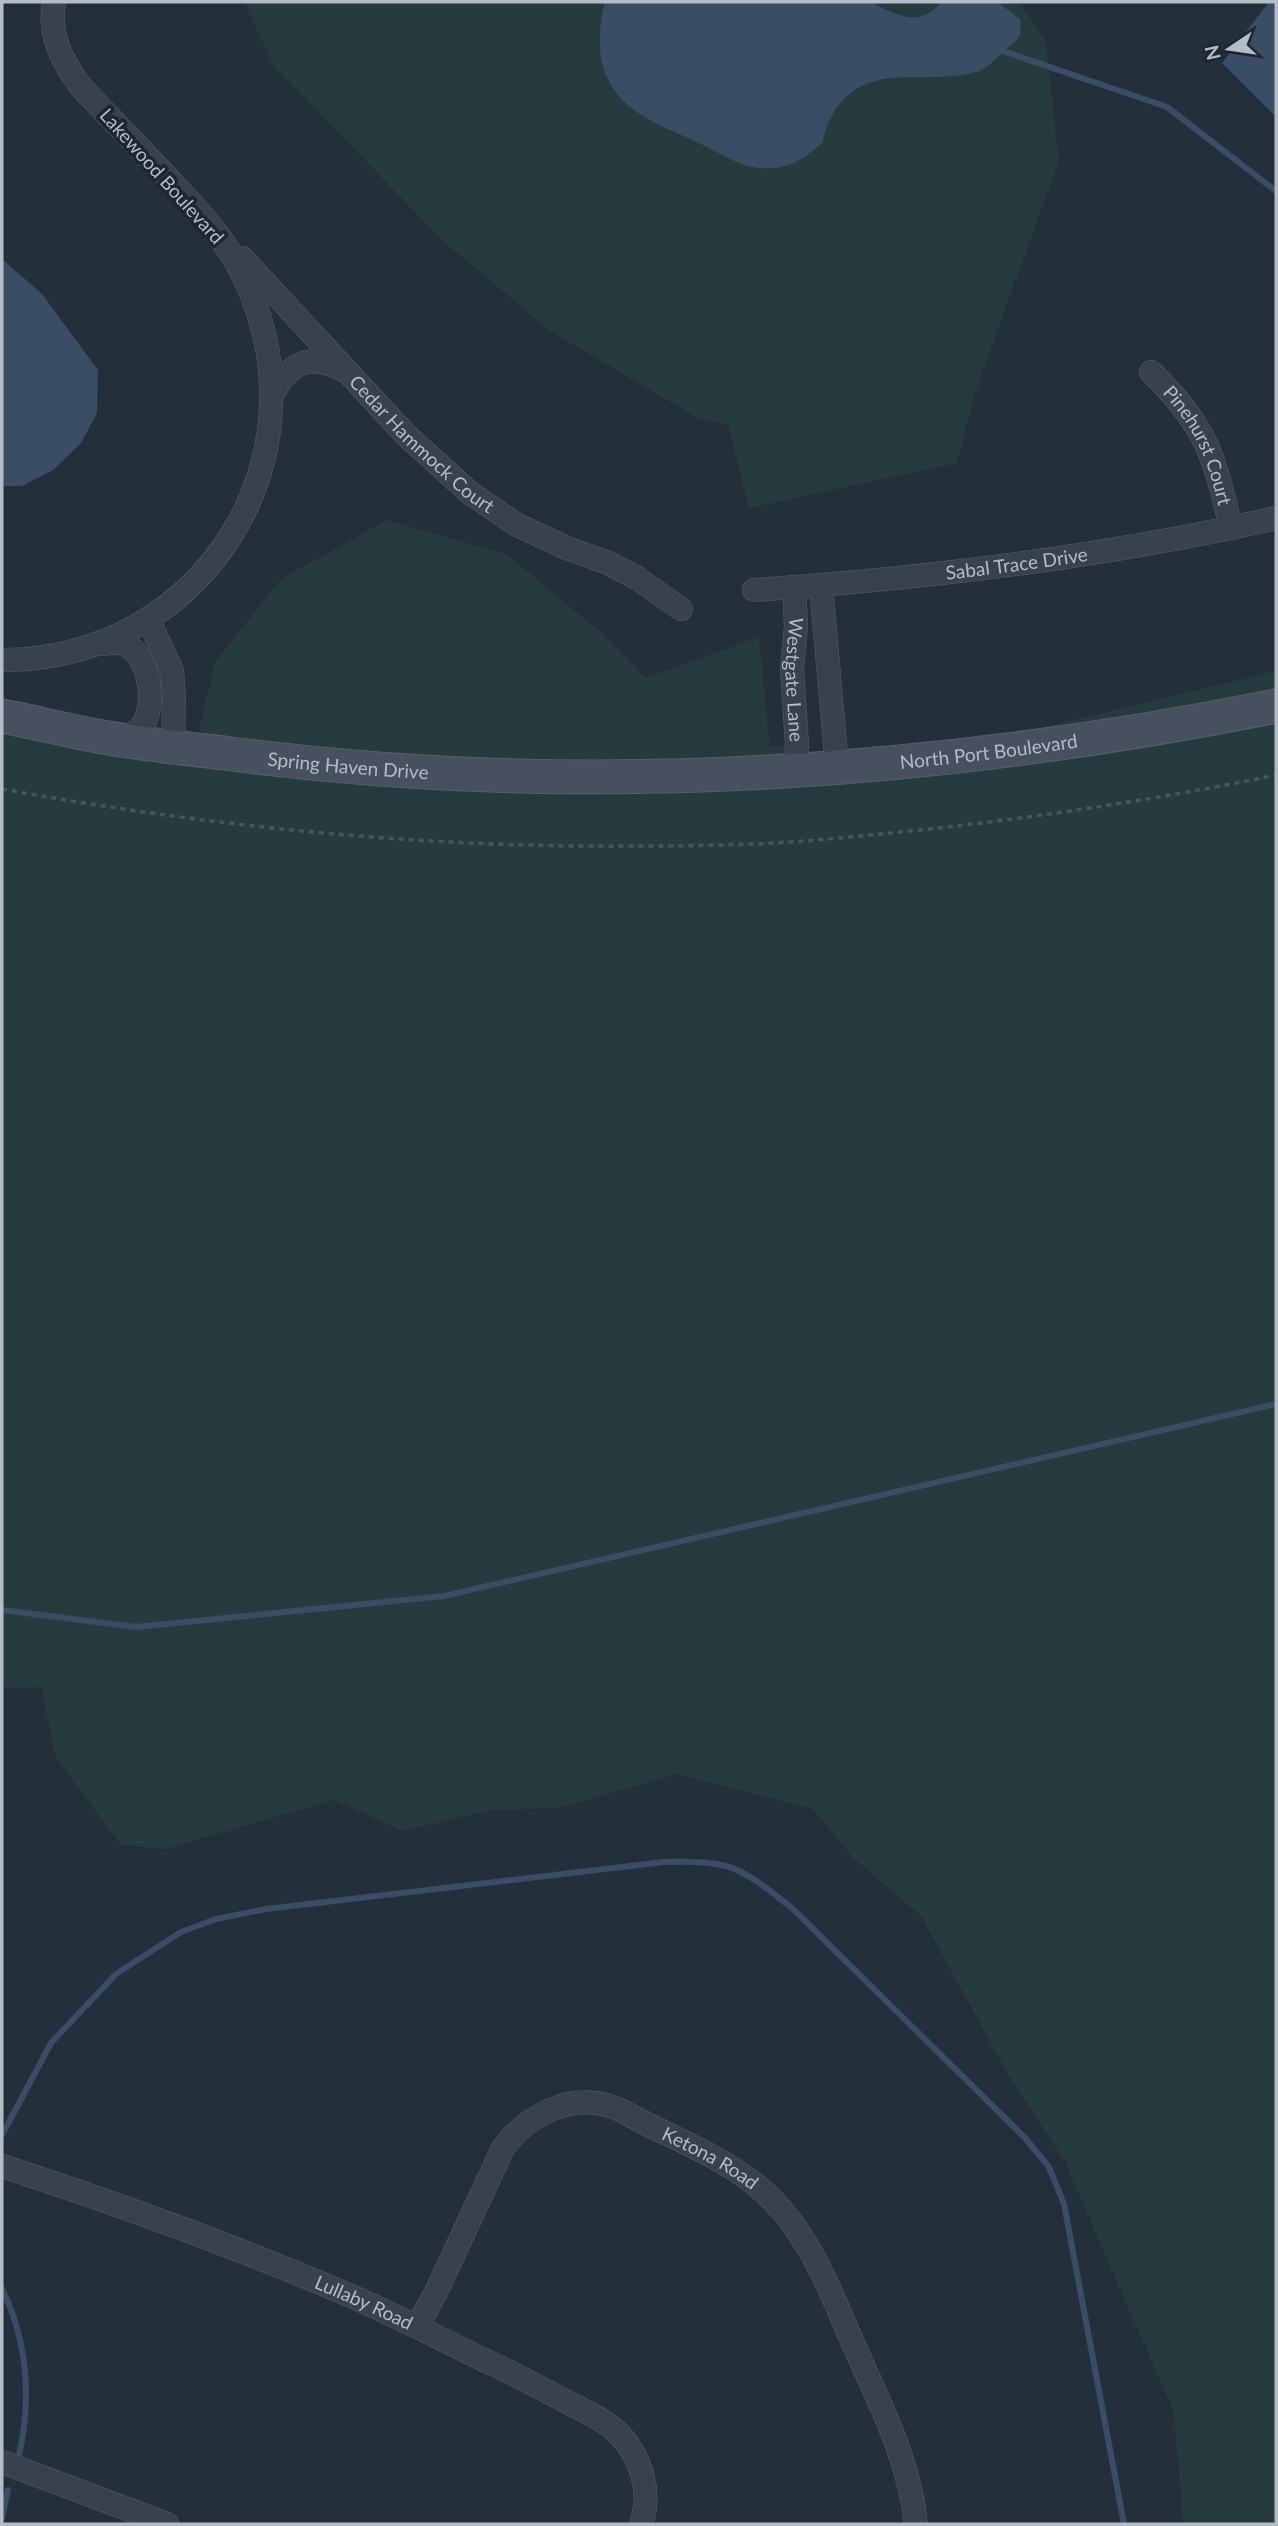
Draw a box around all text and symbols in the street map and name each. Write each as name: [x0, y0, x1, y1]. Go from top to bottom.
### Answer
north arrow: [1194, 14, 1264, 84]
text: N: [1199, 43, 1225, 63]
street label: Lakewood Boulevard: [96, 103, 229, 248]
street label: Cedar Hammock Court: [345, 370, 499, 517]
street label: Pinehurst Court: [1159, 380, 1237, 508]
street label: Sabal Trace Drive: [944, 542, 1089, 584]
street label: Westgate Lane: [781, 617, 809, 743]
street label: North Port Boulevard: [899, 729, 1079, 773]
street label: Spring Haven Drive: [266, 747, 429, 783]
street label: Ketona Road: [659, 2121, 763, 2194]
street label: Lullaby Road: [312, 2270, 417, 2334]

